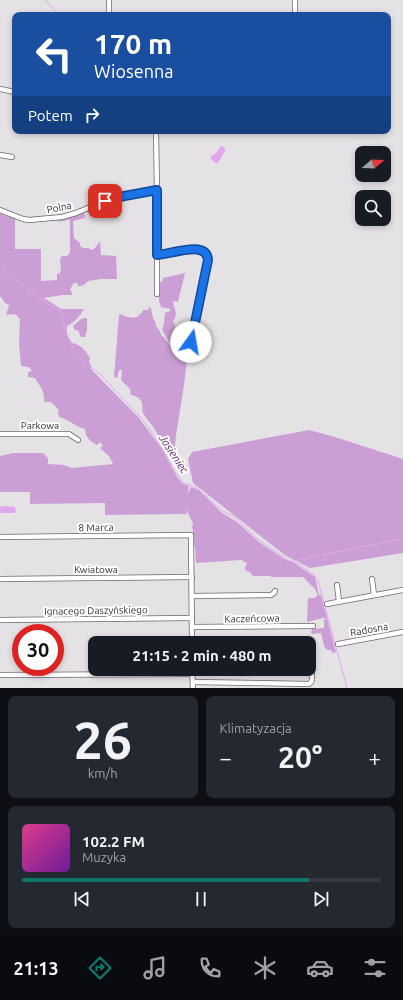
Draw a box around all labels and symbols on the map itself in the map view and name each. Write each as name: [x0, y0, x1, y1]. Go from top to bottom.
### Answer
north arrow: [355, 146, 391, 182]
pin: [88, 184, 122, 218]
street label: Polna: [46, 200, 73, 215]
position arrow: [170, 321, 212, 363]
street label: Parkowa: [21, 420, 59, 431]
water label: Jasieniec: [157, 432, 191, 476]
street label: 8 Marca: [78, 522, 114, 533]
street label: Kwiatowa: [74, 564, 118, 575]
street label: Ignacego Daszyńskiego: [44, 604, 148, 617]
street label: Kaczeńcowa: [224, 613, 280, 624]
street label: Radosna: [349, 621, 389, 638]
speed limit sign: 30: [12, 624, 64, 676]

